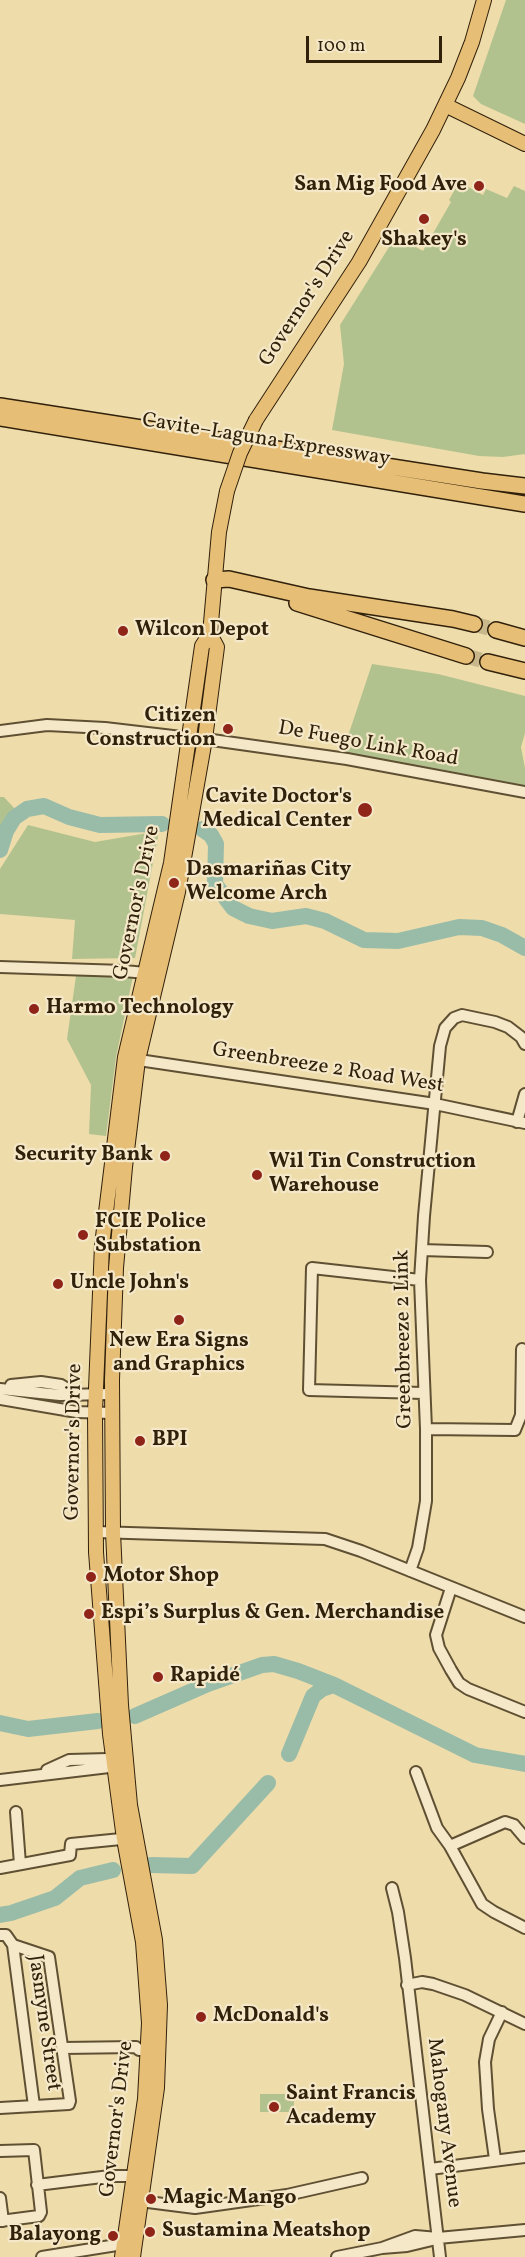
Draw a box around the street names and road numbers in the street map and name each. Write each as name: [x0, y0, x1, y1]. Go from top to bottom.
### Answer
street label: Governor's Drive: [255, 226, 361, 372]
street label: Cavite–Laguna Expressway: [140, 409, 392, 473]
street label: De Fuego Link Road: [276, 717, 460, 773]
street label: Governor's Drive: [109, 824, 167, 982]
street label: Greenbreeze 2 Road West: [210, 1038, 446, 1100]
street label: Greenbreeze 2 Link: [391, 1249, 419, 1429]
street label: Governor's Drive: [61, 1363, 89, 1521]
street label: Jasmyne Street: [21, 1953, 65, 2093]
street label: Mahogany Avenue: [420, 2037, 466, 2209]
street label: Governor's Drive: [96, 2040, 140, 2198]

